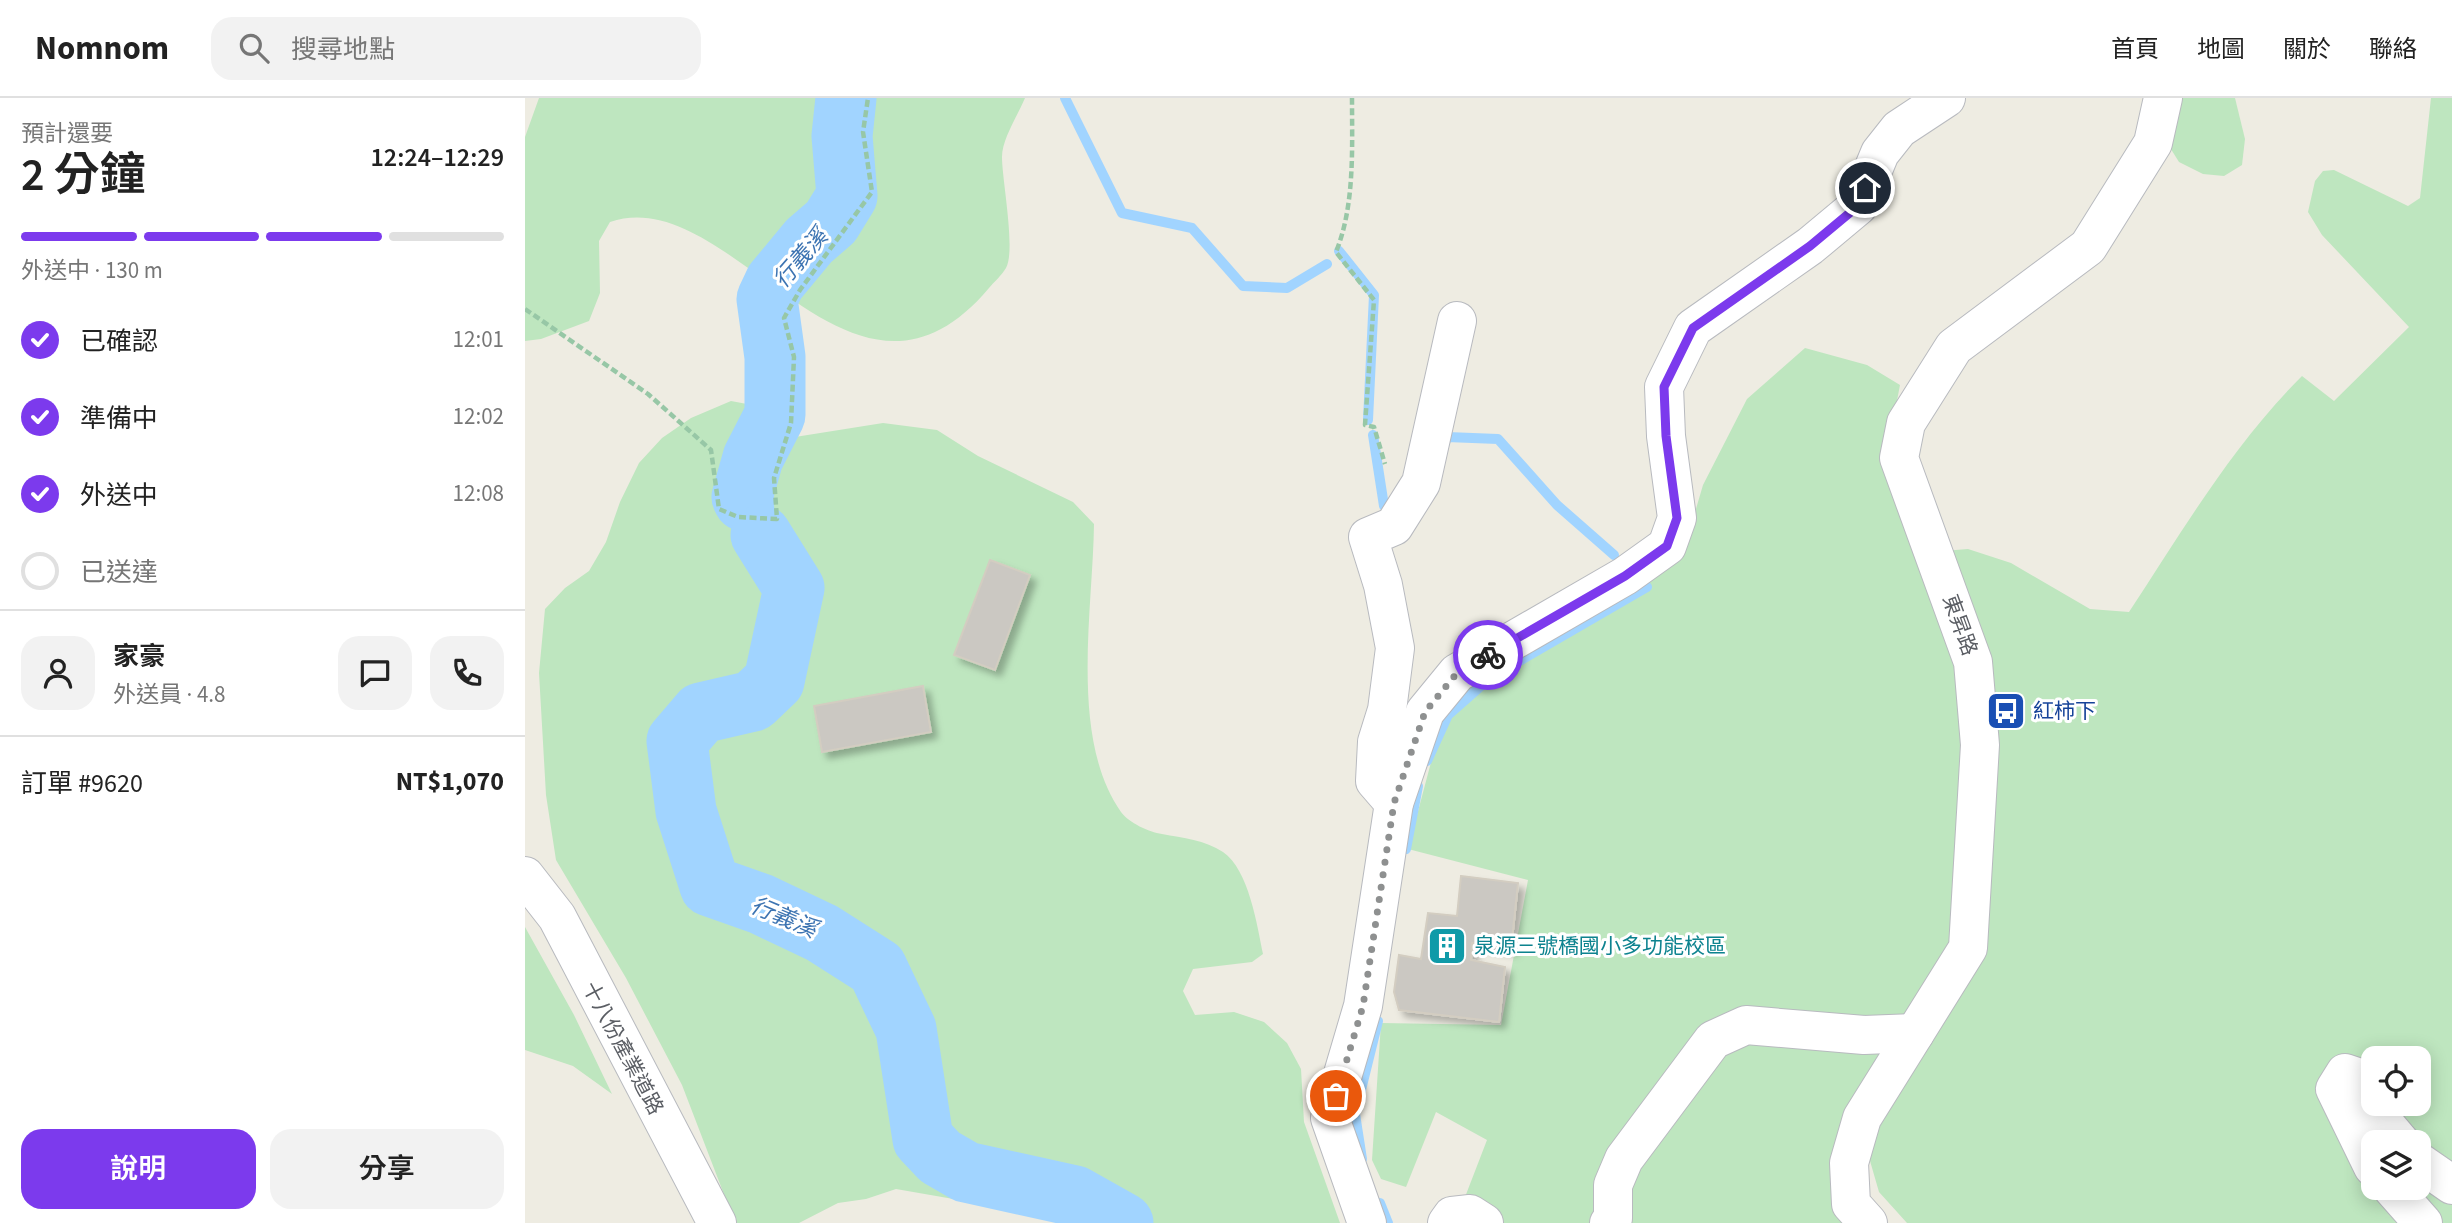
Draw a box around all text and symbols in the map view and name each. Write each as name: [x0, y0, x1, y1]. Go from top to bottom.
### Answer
search box: [211, 17, 701, 80]
text: Nomnom: [35, 25, 169, 72]
icon: search: [235, 29, 273, 67]
text: 搜尋地點: [291, 31, 395, 68]
text: 首頁: [2111, 32, 2159, 67]
text: 地圖: [2197, 32, 2245, 67]
text: 關於: [2283, 32, 2331, 67]
text: 聯絡: [2369, 32, 2417, 67]
text: 預計還要: [21, 117, 113, 150]
text: 12:24–12:29: [371, 139, 504, 176]
text: 2 分鐘: [21, 143, 146, 208]
pin: [1835, 158, 1895, 218]
icon: home: [1846, 169, 1884, 207]
water label: 行義溪: [765, 219, 837, 295]
text: 外送中 · 130 m: [21, 254, 163, 287]
icon: check: [21, 321, 59, 359]
text: 已確認: [80, 323, 158, 360]
text: 12:01: [453, 323, 504, 356]
icon: check: [21, 398, 59, 436]
text: 準備中: [80, 400, 158, 437]
text: 12:02: [453, 400, 504, 433]
icon: check: [21, 475, 59, 513]
text: 外送中: [80, 477, 158, 514]
text: 12:08: [453, 477, 504, 510]
text: 已送達: [80, 554, 158, 591]
street label: 東昇路: [1935, 590, 1985, 660]
courier: [1453, 620, 1523, 690]
button: person: [21, 636, 95, 710]
button: chat: [338, 636, 412, 710]
button: phone: [430, 636, 504, 710]
icon: bike: [1469, 636, 1507, 674]
text: 家豪: [113, 638, 165, 675]
text: 外送員 · 4.8: [113, 678, 226, 711]
bus stop icon: 紅柿下: [1985, 690, 2027, 732]
place label: 紅柿下: [2033, 696, 2096, 726]
text: NT$1,070: [396, 763, 504, 800]
text: 訂單 #9620: [21, 765, 143, 802]
water label: 行義溪: [746, 889, 825, 947]
building icon: 泉源三號橋國小多功能校區: [1426, 925, 1468, 967]
place label: 泉源三號橋國小多功能校區: [1474, 931, 1726, 961]
street label: 十八份產業道路: [575, 976, 671, 1120]
map controls: [2361, 1046, 2431, 1200]
button: locate: [2361, 1046, 2431, 1116]
pin: [1306, 1066, 1366, 1126]
icon: bag: [1317, 1077, 1355, 1115]
button: 說明: [21, 1129, 256, 1209]
button: 分享: [270, 1129, 504, 1209]
button: layers: [2361, 1130, 2431, 1200]

